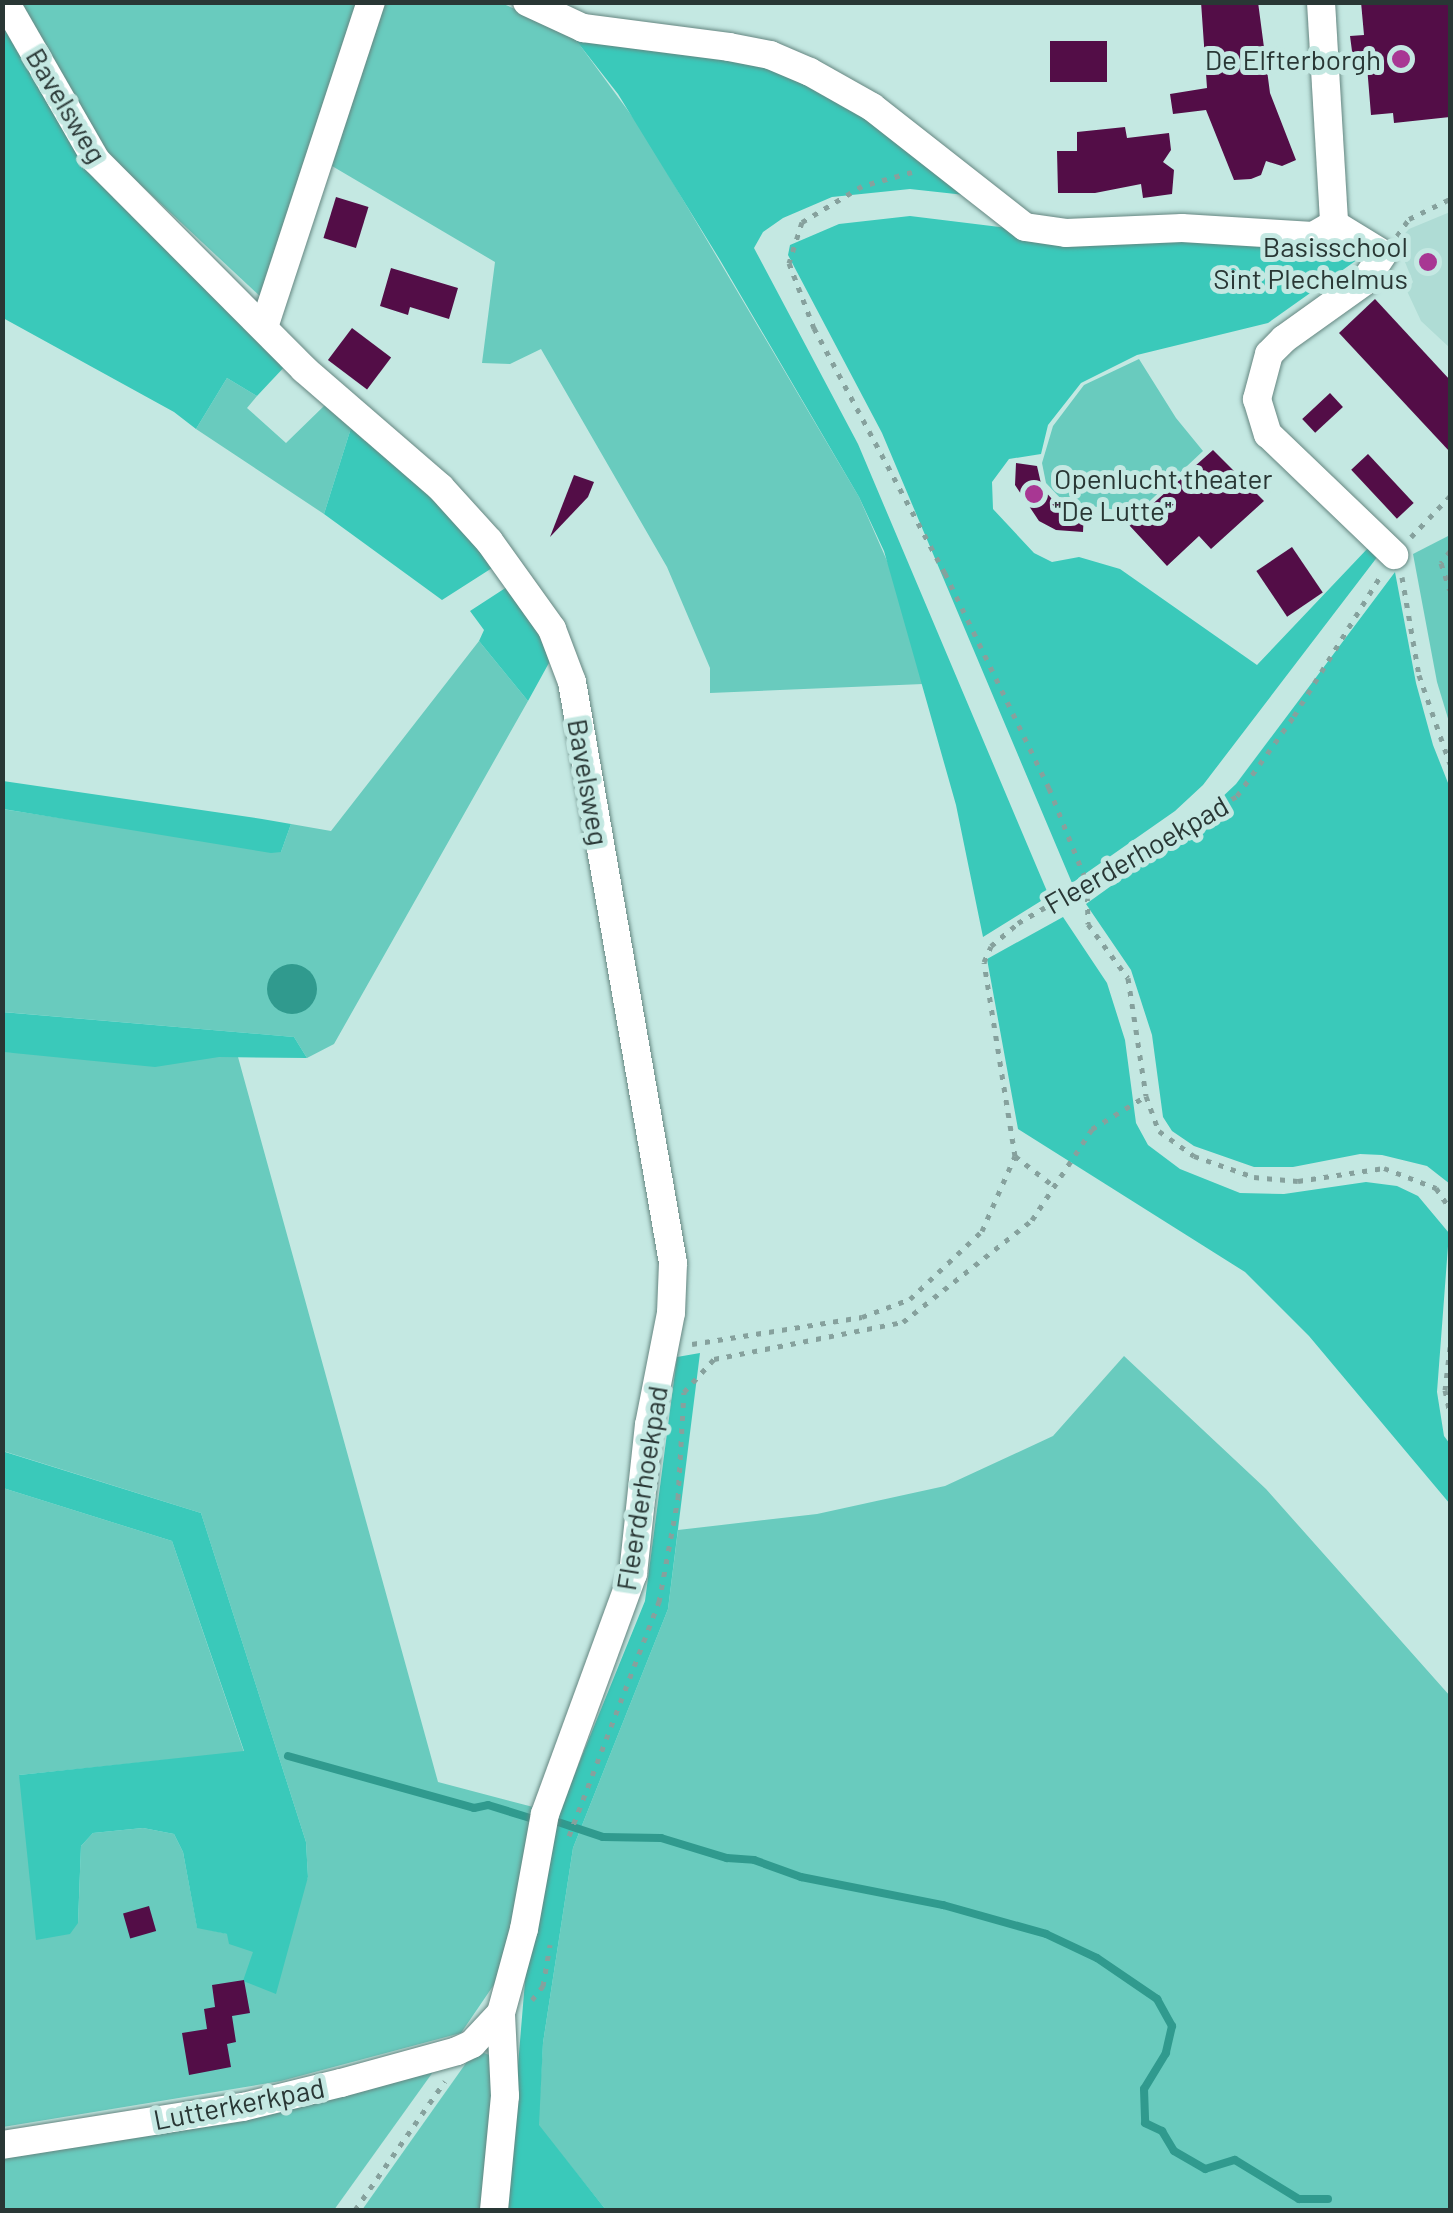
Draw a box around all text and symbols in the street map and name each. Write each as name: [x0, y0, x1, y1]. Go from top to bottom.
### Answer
street label: Bavelsweg: [20, 42, 114, 168]
place label: De Elfterborgh: [1205, 42, 1381, 76]
marker: De Elfterborgh: [1390, 48, 1412, 70]
place label: Basisschool Sint Plechelmus: [1213, 229, 1408, 295]
marker: Basisschool Sint Plechelmus: [1417, 251, 1439, 273]
place label: Openlucht theater "De Lutte": [1054, 461, 1273, 527]
marker: Openlucht theater "De Lutte": [1023, 483, 1045, 505]
street label: Bavelsweg: [561, 716, 617, 848]
street label: Fleerderhoekpad: [1038, 788, 1234, 920]
street label: Fleerderhoekpad: [608, 1383, 674, 1593]
street label: Lutterkerkpad: [151, 2070, 327, 2136]

